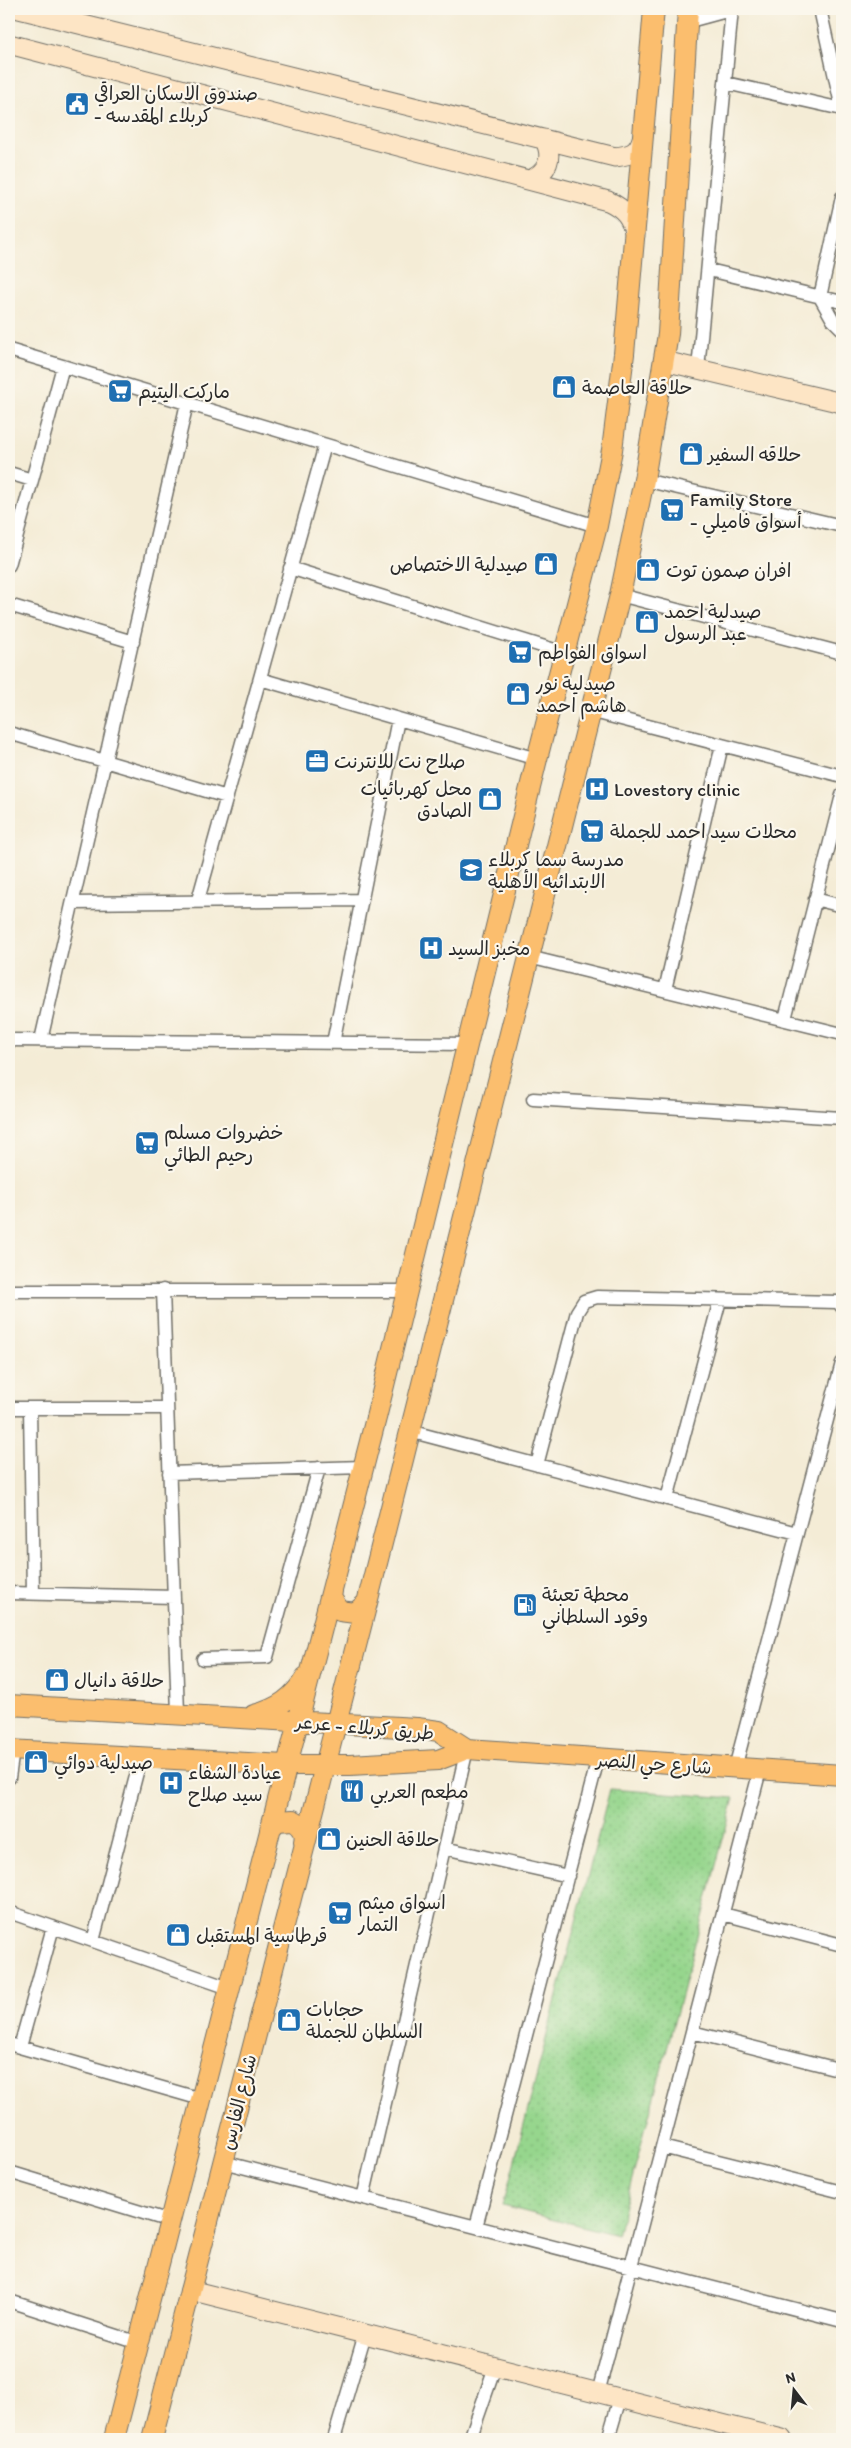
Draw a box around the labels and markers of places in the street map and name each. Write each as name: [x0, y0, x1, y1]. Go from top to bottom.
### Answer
place label: صندوق الاسكان العراقي - كربلاء المقدسه: [94, 81, 258, 127]
public building icon: صندوق الاسكان العراقي - كربلاء المقدسه: [64, 91, 90, 117]
shop icon: حلاقة العاصمة: [551, 374, 577, 400]
place label: حلاقة العاصمة: [582, 376, 692, 399]
supermarket icon: ماركت اليتيم: [107, 378, 133, 404]
place label: ماركت اليتيم: [138, 380, 230, 406]
shop icon: حلاقه السفير: [678, 441, 704, 467]
place label: حلاقه السفير: [706, 443, 802, 466]
place label: Family Store - أسواق فاميلي: [690, 488, 802, 538]
supermarket icon: Family Store - أسواق فاميلي: [659, 497, 685, 523]
shop icon: صيدلية الاختصاص: [533, 551, 559, 577]
place label: صيدلية الاختصاص: [390, 553, 528, 576]
shop icon: افران صمون توت: [635, 557, 661, 583]
place label: افران صمون توت: [666, 559, 791, 582]
place label: صيدلية احمد عبد الرسول: [664, 600, 762, 645]
shop icon: صيدلية احمد عبد الرسول: [634, 609, 660, 635]
supermarket icon: اسواق الفواطم: [507, 639, 533, 665]
place label: اسواق الفواطم: [538, 641, 647, 667]
place label: صيدلية نور هاشم احمد: [535, 672, 627, 720]
shop icon: صيدلية نور هاشم احمد: [505, 681, 531, 707]
office icon: صلاح نت للانترنت: [304, 748, 330, 774]
place label: صلاح نت للانترنت: [334, 750, 465, 774]
hospital icon: Lovestory clinic: [584, 776, 610, 802]
place label: محل كهربائيات الصادق: [360, 777, 472, 822]
place label: Lovestory clinic: [614, 778, 740, 801]
shop icon: محل كهربائيات الصادق: [477, 786, 503, 812]
supermarket icon: محلات سيد احمد للجملة: [579, 818, 605, 844]
place label: محلات سيد احمد للجملة: [610, 820, 797, 843]
place label: مدرسة سما كربلاء الابتدائيه الأهلية: [488, 848, 624, 893]
school or university icon: مدرسة سما كربلاء الابتدائيه الأهلية: [458, 857, 484, 883]
hospital icon: مخبز السيد: [418, 935, 444, 961]
place label: مخبز السيد: [448, 937, 530, 960]
place label: خضروات مسلم رحيم الطائي: [164, 1121, 284, 1171]
supermarket icon: خضروات مسلم رحيم الطائي: [134, 1130, 160, 1156]
place label: محطة تعبئة وقود السلطاني: [542, 1583, 648, 1633]
fuel station icon: محطة تعبئة وقود السلطاني: [512, 1592, 538, 1618]
shop icon: حلاقة دانيال: [44, 1667, 70, 1693]
place label: حلاقة دانيال: [74, 1669, 164, 1692]
shop icon: صيدلية دوائي: [23, 1749, 49, 1775]
place label: صيدلية دوائي: [54, 1751, 153, 1779]
place label: عيادة الشفاء سيد صلاح: [188, 1761, 281, 1807]
hospital icon: عيادة الشفاء سيد صلاح: [158, 1770, 184, 1796]
restaurant icon: مطعم العربي: [339, 1778, 365, 1804]
place label: مطعم العربي: [370, 1780, 469, 1808]
shop icon: حلاقة الحنين: [316, 1826, 342, 1852]
place label: حلاقة الحنين: [346, 1828, 440, 1851]
place label: اسواق ميثم التمار: [357, 1891, 446, 1936]
supermarket icon: اسواق ميثم التمار: [327, 1900, 353, 1926]
shop icon: قرطاسية المستقبل: [165, 1922, 191, 1948]
place label: قرطاسية المستقبل: [196, 1924, 327, 1947]
place label: حجابات السلطان للجملة: [306, 1998, 423, 2043]
shop icon: حجابات السلطان للجملة: [276, 2007, 302, 2033]

